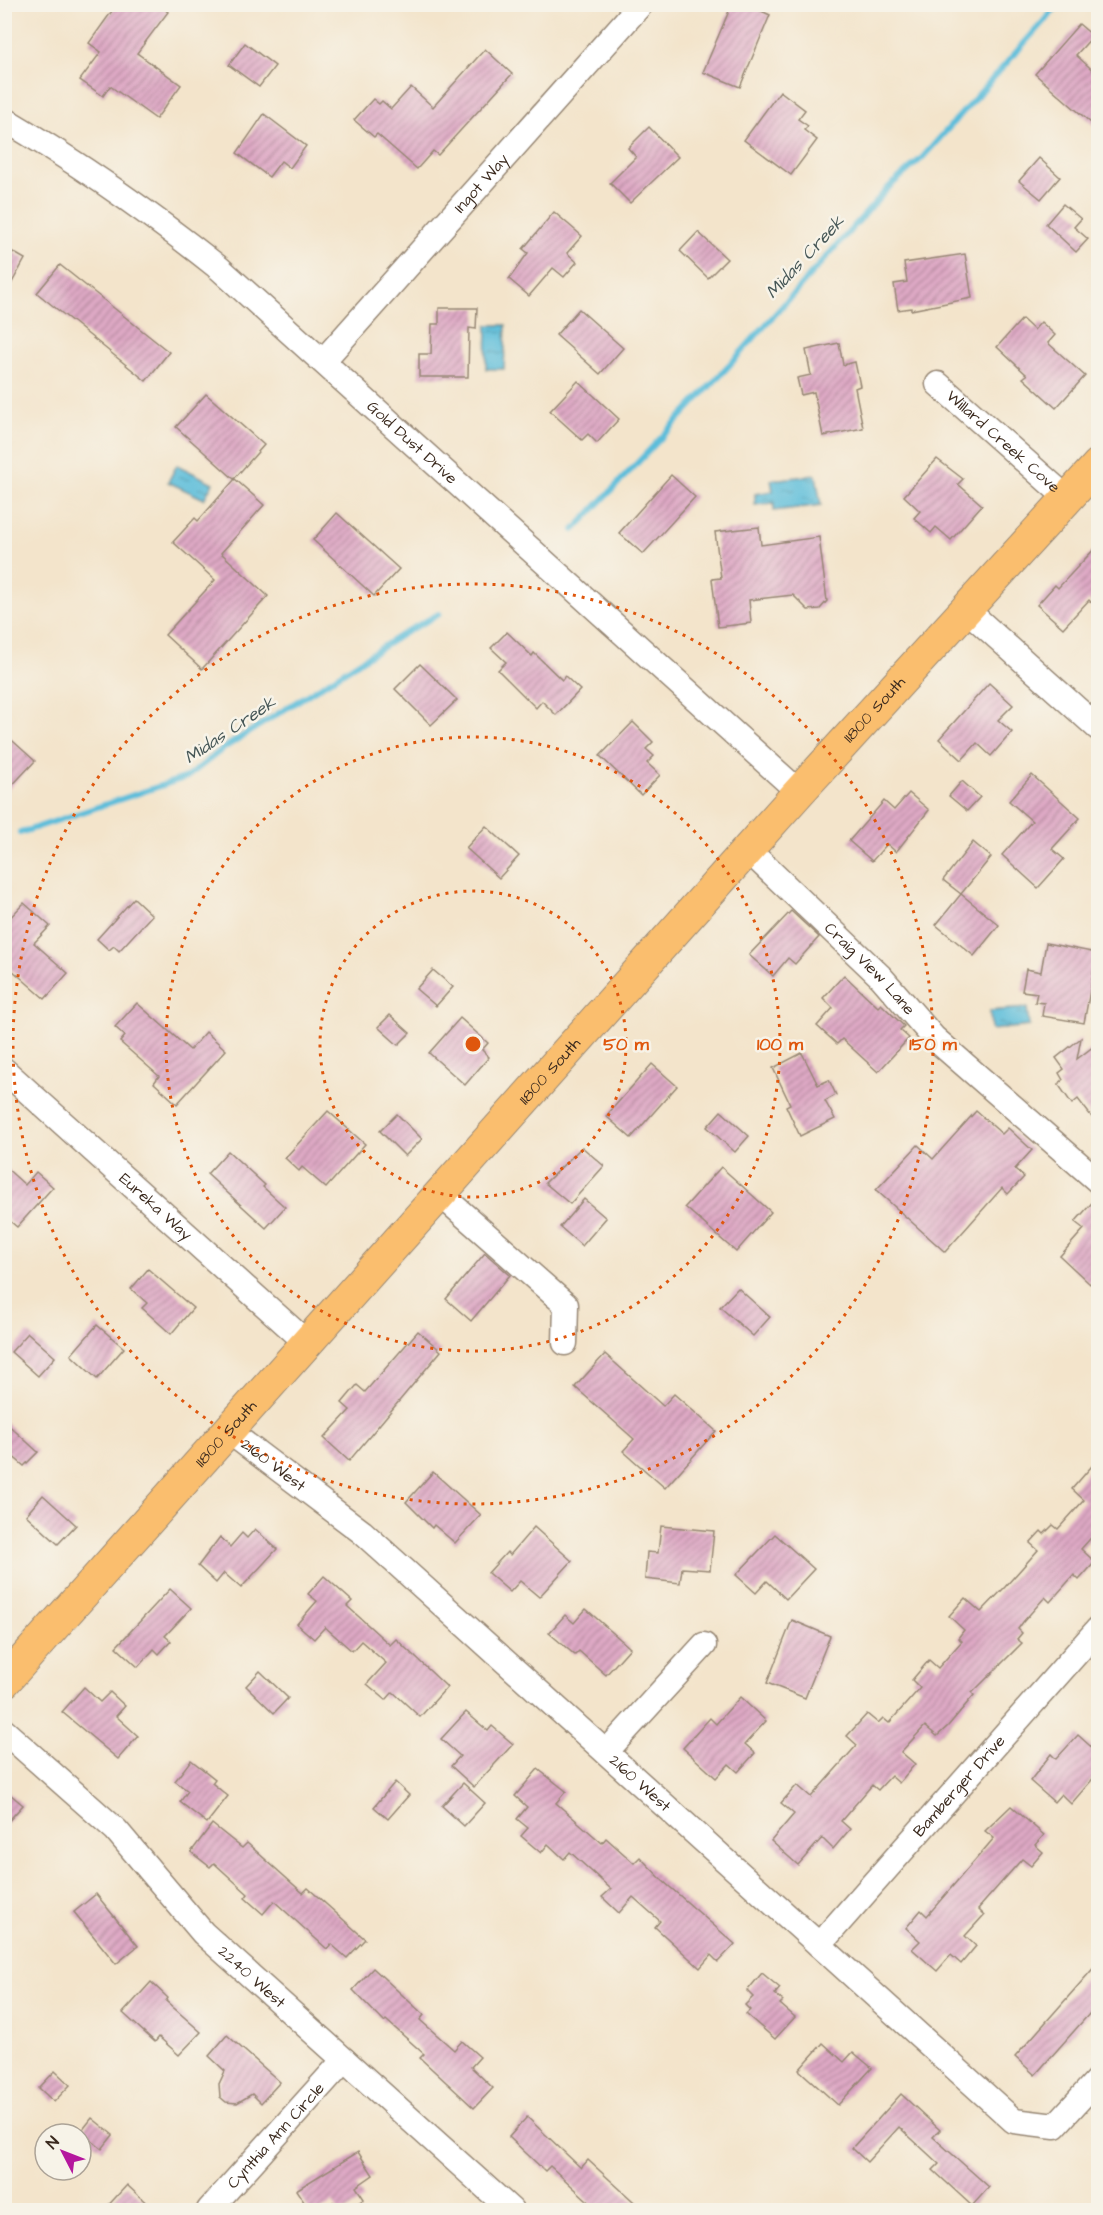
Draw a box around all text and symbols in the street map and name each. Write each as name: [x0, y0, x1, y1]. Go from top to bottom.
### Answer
street label: Ingot Way: [449, 149, 515, 218]
water label: Midas Creek: [760, 209, 851, 304]
street label: Willard Creek Cove: [942, 385, 1065, 498]
street label: Gold Dust Drive: [362, 396, 462, 489]
street label: 11800 South: [838, 672, 910, 748]
water label: Midas Creek: [179, 690, 281, 770]
street label: Craig View Lane: [819, 917, 920, 1020]
text: 50 m: [603, 1032, 650, 1057]
text: 100 m: [757, 1032, 804, 1057]
text: 150 m: [909, 1032, 958, 1057]
street label: 11800 South: [514, 1033, 585, 1109]
centre of rings: [463, 1034, 483, 1054]
street label: Eureka Way: [114, 1168, 197, 1246]
street label: 11800 South: [190, 1395, 262, 1472]
street label: 2160 West: [236, 1433, 311, 1497]
street label: Bamberger Drive: [908, 1730, 1011, 1842]
street label: 2160 West: [605, 1750, 676, 1817]
street label: 2240 West: [213, 1941, 291, 2014]
street label: Cynthia Ann Circle: [222, 2078, 330, 2194]
north arrow: [33, 2122, 93, 2182]
text: N: [41, 2132, 64, 2154]

